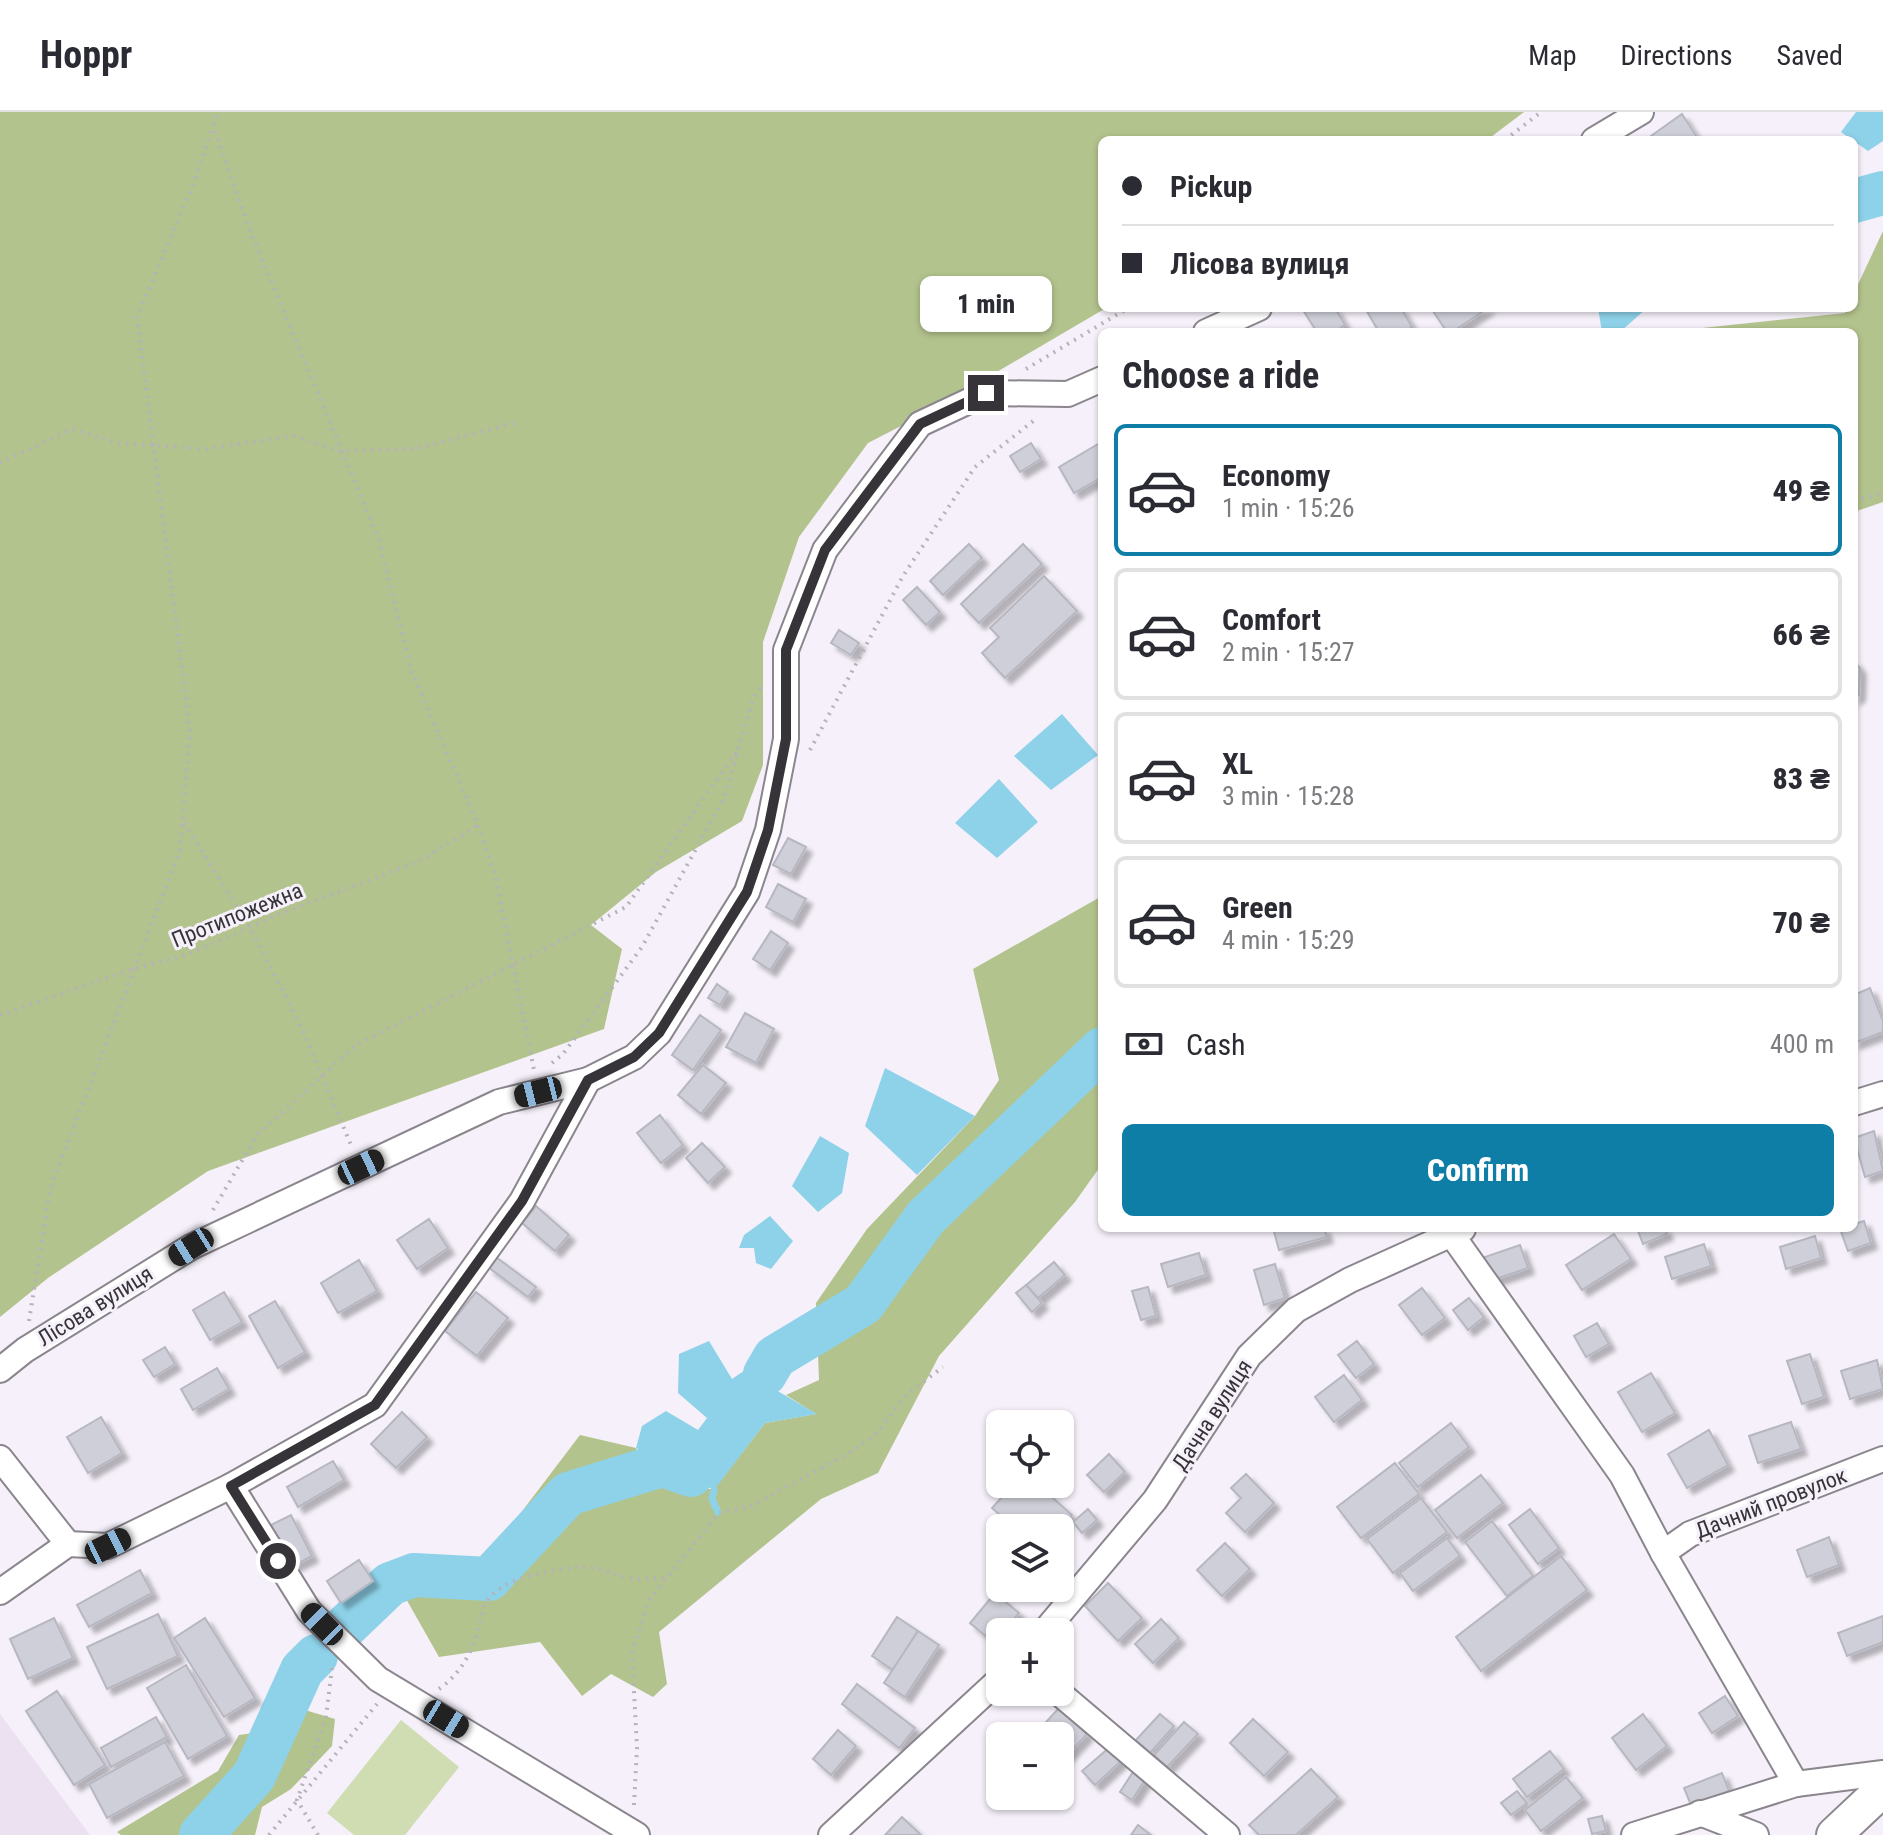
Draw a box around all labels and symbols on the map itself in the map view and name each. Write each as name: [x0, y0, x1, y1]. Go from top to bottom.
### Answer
callout: 1 min: [920, 277, 1052, 333]
route end: [968, 375, 1004, 411]
street label: Протипожежна: [168, 877, 306, 953]
car: [512, 1075, 564, 1109]
car: [334, 1146, 388, 1188]
car: [164, 1224, 218, 1270]
street label: Лісова вулиця: [33, 1261, 157, 1351]
street label: Дачна вулиця: [1167, 1355, 1257, 1475]
street label: Дачний провулок: [1692, 1463, 1851, 1543]
car: [81, 1525, 135, 1567]
route start: [260, 1543, 296, 1579]
car: [297, 1599, 347, 1649]
car: [419, 1696, 473, 1742]

